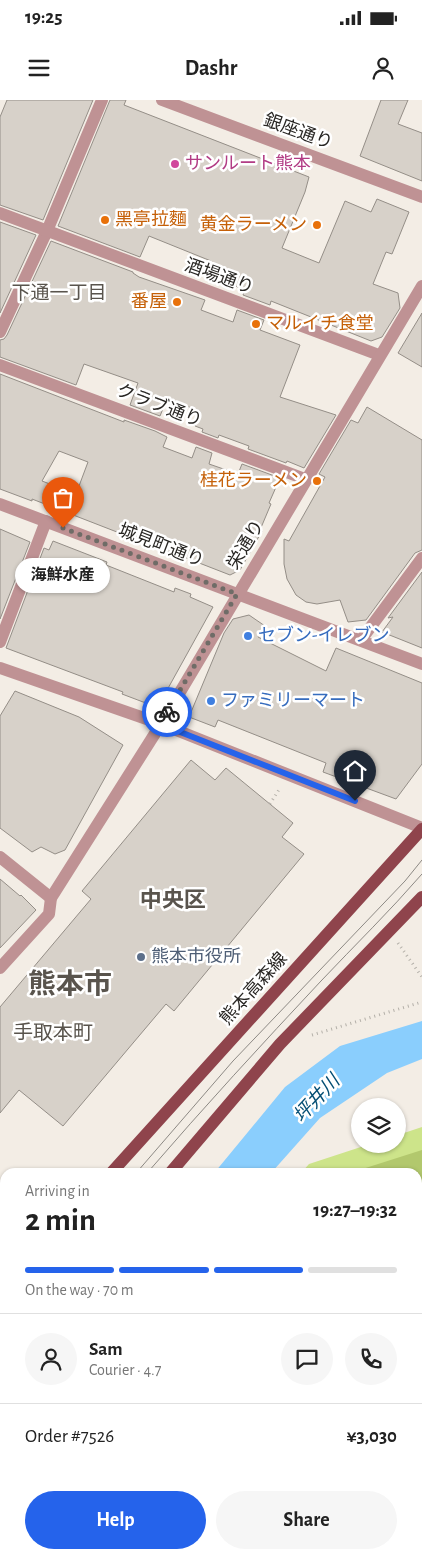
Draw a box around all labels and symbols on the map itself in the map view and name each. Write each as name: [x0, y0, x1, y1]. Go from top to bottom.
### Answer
street label: 銀座通り: [261, 110, 335, 153]
place label: サンルート熊本: [185, 153, 311, 173]
marker: サンルート熊本: [169, 158, 181, 170]
place label: 黑亭拉麵: [115, 210, 187, 229]
marker: 黑亭拉麵: [99, 214, 111, 226]
place label: 黄金ラーメン: [200, 215, 307, 234]
marker: 黄金ラーメン: [311, 219, 323, 231]
street label: 酒場通り: [182, 255, 256, 298]
district label: 下通一丁目: [11, 283, 107, 303]
place label: 番屋: [131, 292, 167, 311]
marker: 番屋: [171, 296, 183, 308]
place label: マルイチ食堂: [266, 314, 374, 333]
marker: マルイチ食堂: [250, 318, 262, 330]
street label: クラブ通り: [114, 380, 205, 431]
place label: 桂花ラーメン: [200, 471, 307, 490]
marker: 桂花ラーメン: [311, 475, 323, 487]
pin: [42, 477, 84, 528]
street label: 栄通り: [224, 517, 268, 573]
street label: 城見町通り: [116, 521, 207, 571]
callout: 海鮮水産: [15, 558, 110, 593]
place label: セブン-イレブン: [258, 625, 390, 645]
marker: セブン-イレブン: [242, 630, 254, 642]
courier: [142, 687, 192, 737]
place label: ファミリーマート: [221, 692, 365, 710]
marker: ファミリーマート: [205, 695, 217, 707]
pin: [334, 750, 376, 801]
district label: 中央区: [140, 888, 206, 911]
place label: 熊本市役所: [151, 946, 241, 966]
street label: 熊本高森線: [216, 948, 291, 1028]
marker: 熊本市役所: [135, 951, 147, 963]
district label: 熊本市: [28, 969, 112, 999]
district label: 手取本町: [13, 1022, 93, 1043]
water label: 坪井川: [290, 1070, 345, 1126]

